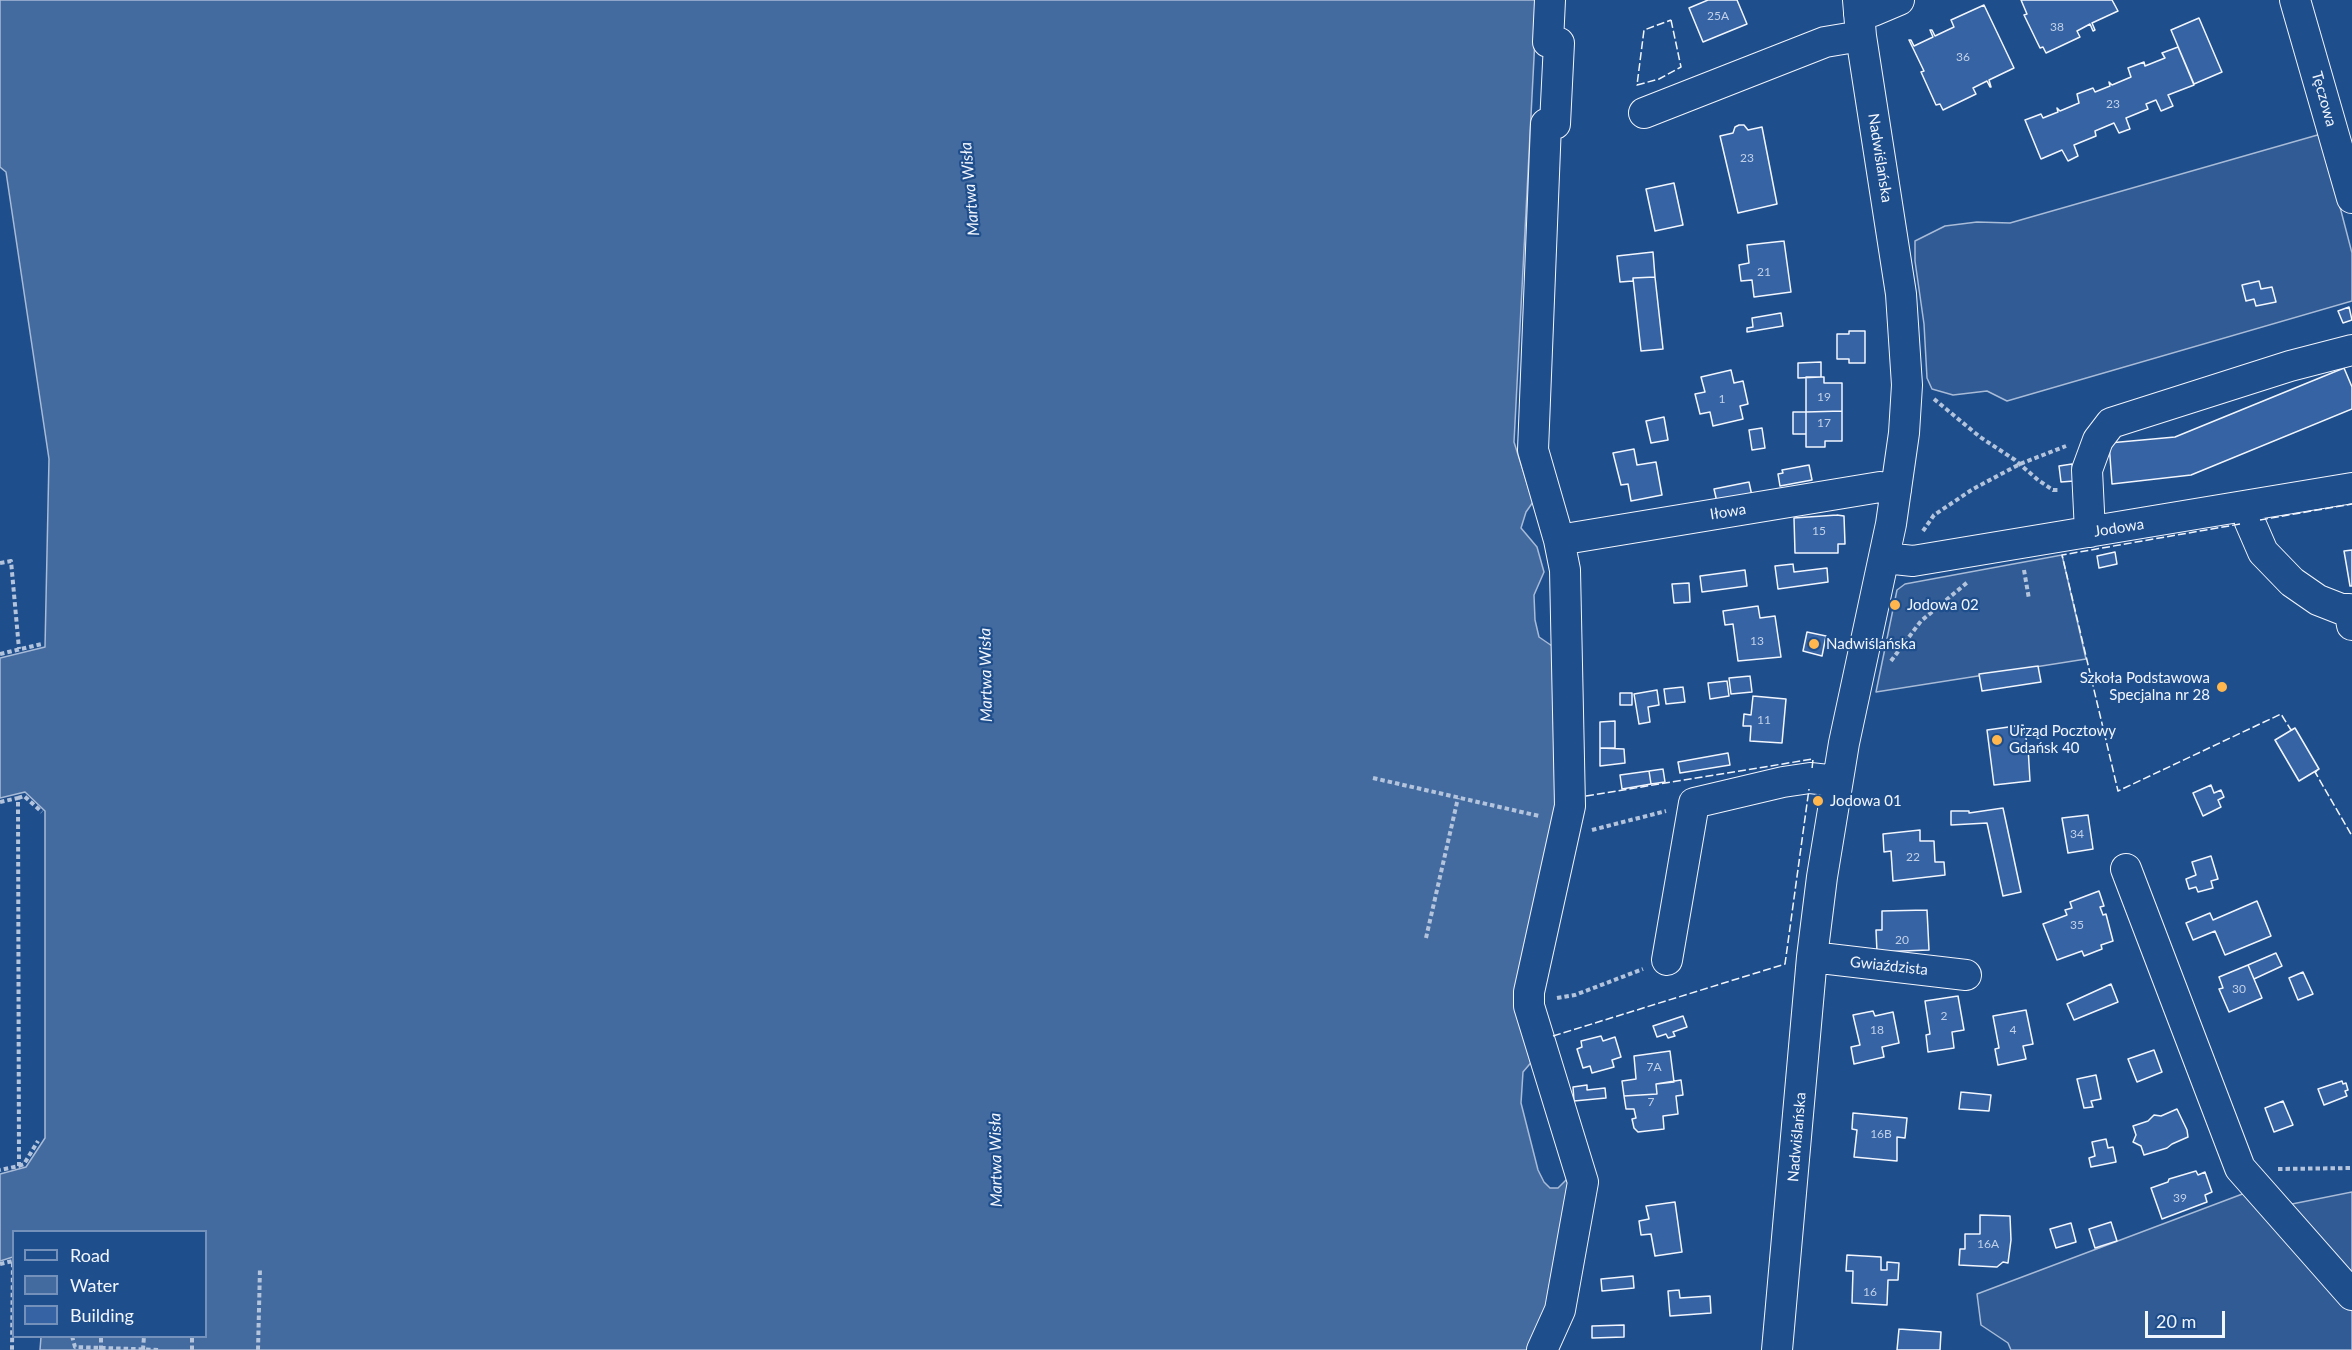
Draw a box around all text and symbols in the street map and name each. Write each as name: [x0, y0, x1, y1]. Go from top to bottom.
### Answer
house number: 25A: [1707, 9, 1729, 23]
house number: 38: [2050, 20, 2064, 34]
house number: 36: [1956, 50, 1970, 64]
street label: Tęczowa: [2308, 69, 2340, 129]
house number: 23: [2106, 97, 2120, 111]
street label: Nadwiślańska: [1864, 112, 1896, 204]
water label: Martwa Wisła: [956, 141, 984, 237]
house number: 23: [1740, 151, 1754, 165]
house number: 21: [1757, 265, 1771, 279]
house number: 19: [1817, 390, 1831, 404]
house number: 1: [1719, 392, 1725, 406]
house number: 17: [1817, 416, 1831, 430]
street label: Iłowa: [1709, 500, 1747, 524]
street label: Jodowa: [2093, 515, 2145, 541]
house number: 15: [1812, 524, 1826, 538]
place label: Jodowa 02: [1907, 596, 1979, 614]
marker: Jodowa 02: [1888, 598, 1902, 612]
water label: Martwa Wisła: [976, 628, 996, 722]
house number: 13: [1750, 634, 1764, 648]
place label: Nadwiślańska: [1826, 635, 1916, 653]
marker: Nadwiślańska: [1807, 637, 1821, 651]
place label: Szkoła Podstawowa Specjalna nr 28: [2080, 669, 2210, 704]
marker: Szkoła Podstawowa Specjalna nr 28: [2215, 680, 2229, 694]
house number: 11: [1757, 713, 1771, 727]
place label: Urząd Pocztowy Gdańsk 40: [2009, 722, 2116, 757]
marker: Urząd Pocztowy Gdańsk 40: [1990, 733, 2004, 747]
place label: Jodowa 01: [1830, 792, 1902, 810]
marker: Jodowa 01: [1811, 794, 1825, 808]
house number: 34: [2070, 827, 2084, 841]
house number: 22: [1906, 850, 1920, 864]
house number: 35: [2070, 918, 2084, 932]
house number: 20: [1895, 933, 1909, 947]
street label: Gwiaździsta: [1849, 953, 1929, 979]
house number: 30: [2232, 982, 2246, 996]
house number: 2: [1941, 1009, 1947, 1023]
house number: 18: [1870, 1023, 1884, 1037]
house number: 4: [2010, 1023, 2016, 1037]
house number: 7A: [1646, 1060, 1662, 1074]
street label: Nadwiślańska: [1784, 1091, 1810, 1183]
house number: 7: [1648, 1095, 1654, 1109]
water label: Martwa Wisła: [986, 1113, 1006, 1207]
house number: 16B: [1870, 1127, 1892, 1141]
house number: 39: [2173, 1191, 2187, 1205]
legend: [12, 1230, 207, 1338]
house number: 16A: [1977, 1237, 1999, 1251]
text: Road: [70, 1244, 110, 1266]
text: Water: [70, 1274, 119, 1296]
house number: 16: [1863, 1285, 1877, 1299]
scale bar: [2148, 1299, 2228, 1337]
text: Building: [70, 1304, 134, 1326]
text: 20 m: [2156, 1310, 2196, 1332]

